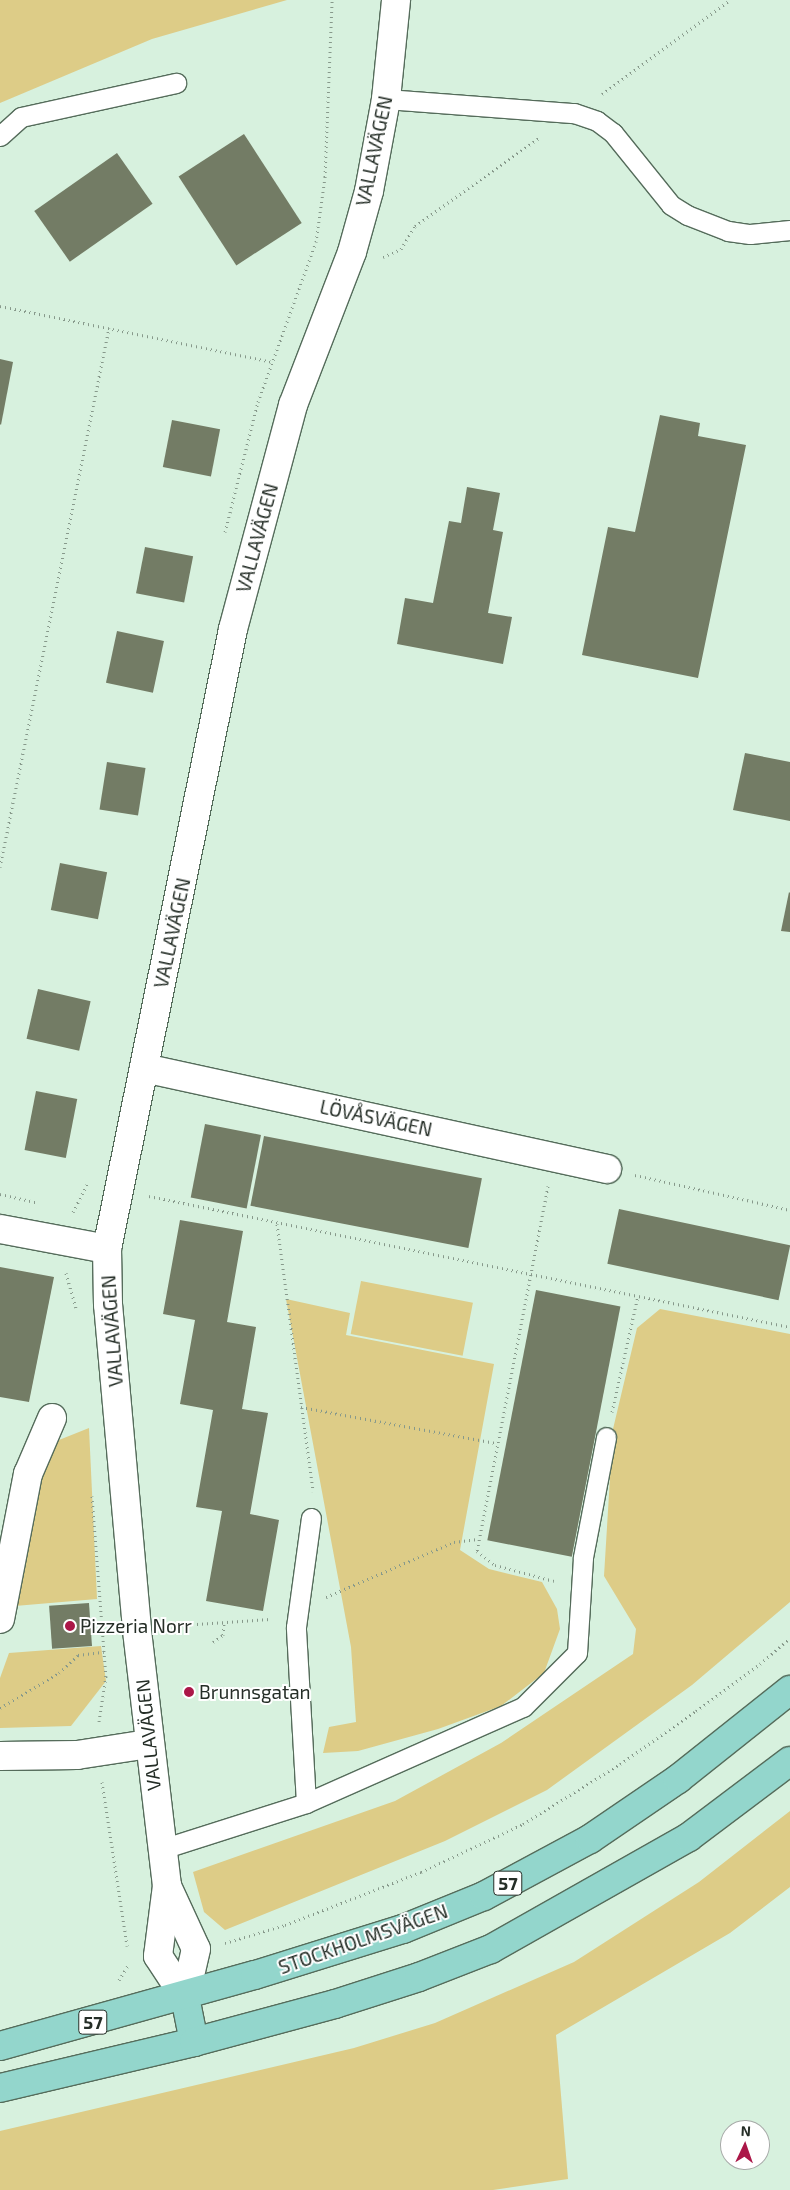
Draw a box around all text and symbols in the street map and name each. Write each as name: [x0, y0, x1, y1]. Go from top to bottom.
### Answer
street label: VALLAVÄGEN: [351, 94, 397, 208]
street label: VALLAVÄGEN: [231, 481, 283, 595]
street label: VALLAVÄGEN: [149, 876, 195, 990]
street label: LÖVÅSVÄGEN: [318, 1095, 434, 1141]
street label: VALLAVÄGEN: [97, 1274, 127, 1388]
place label: Pizzeria Norr: [80, 1615, 192, 1637]
marker: Pizzeria Norr: [64, 1620, 76, 1632]
street label: VALLAVÄGEN: [131, 1678, 165, 1792]
place label: Brunnsgatan: [199, 1681, 311, 1703]
marker: Brunnsgatan: [183, 1686, 195, 1698]
road number: 57: [493, 1868, 523, 1899]
street label: STOCKHOLMSVÄGEN: [275, 1899, 451, 1979]
road number: 57: [78, 2006, 108, 2038]
north arrow: [720, 2120, 770, 2170]
text: N: [740, 2122, 751, 2139]

